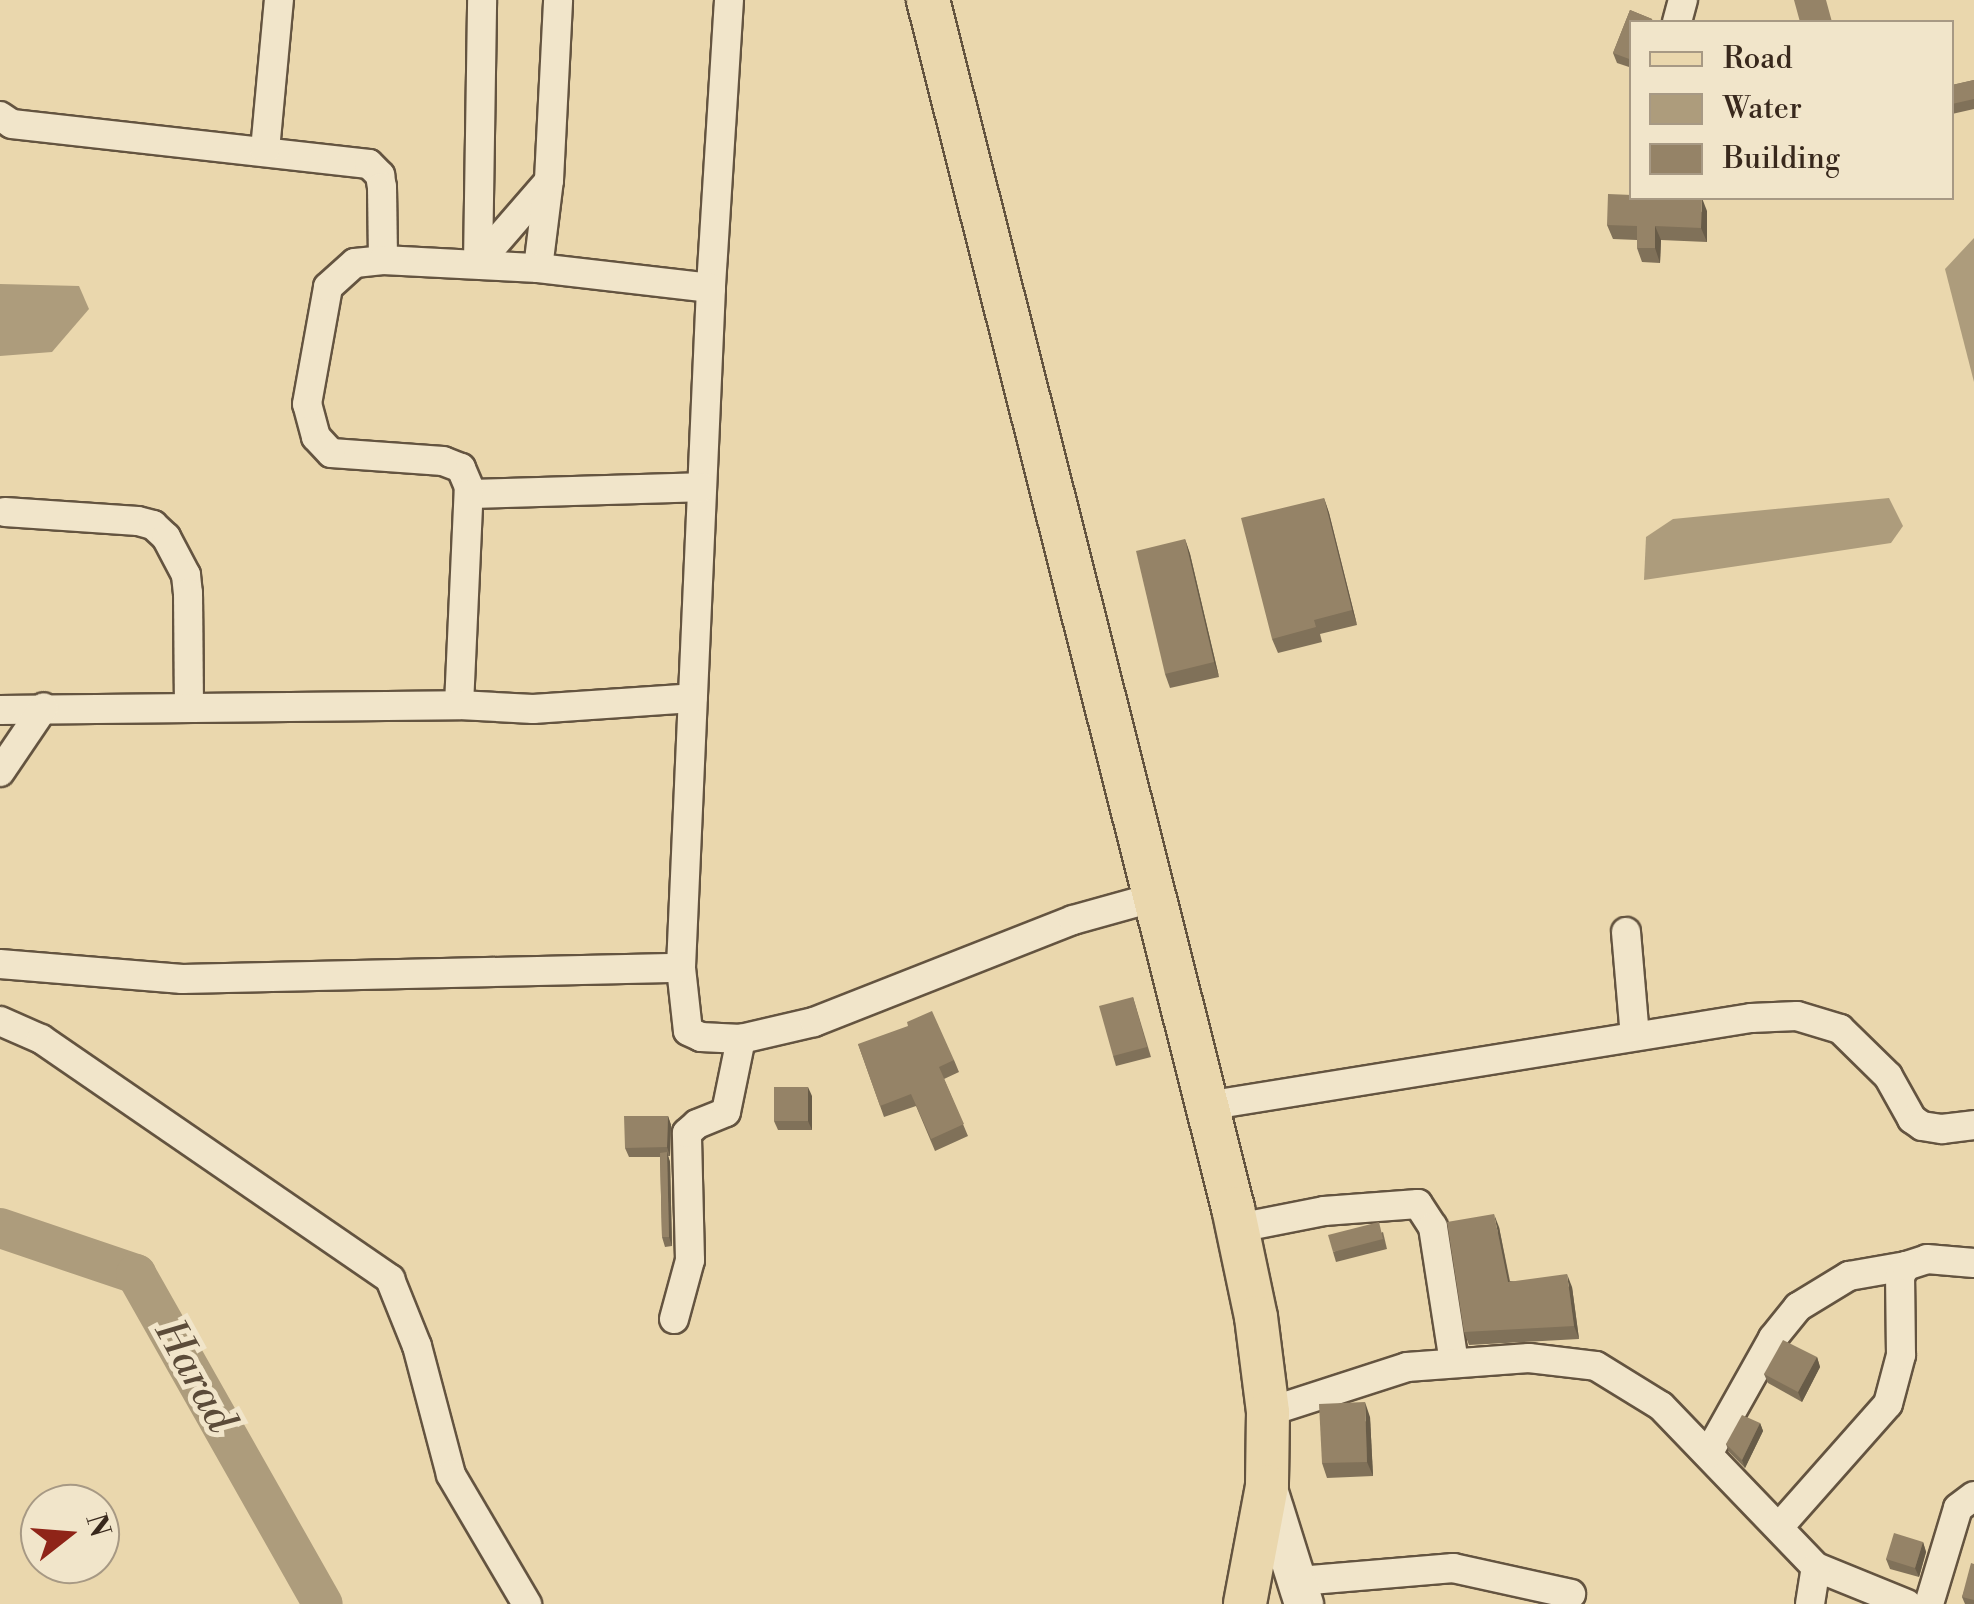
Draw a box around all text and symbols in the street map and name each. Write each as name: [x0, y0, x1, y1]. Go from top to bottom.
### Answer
legend: [1629, 20, 1954, 200]
text: Road: [1723, 40, 1793, 78]
text: Water: [1723, 90, 1802, 128]
text: Building: [1723, 140, 1840, 178]
water label: Harad: [143, 1311, 245, 1441]
north arrow: [20, 1484, 120, 1584]
text: N: [77, 1510, 117, 1541]

